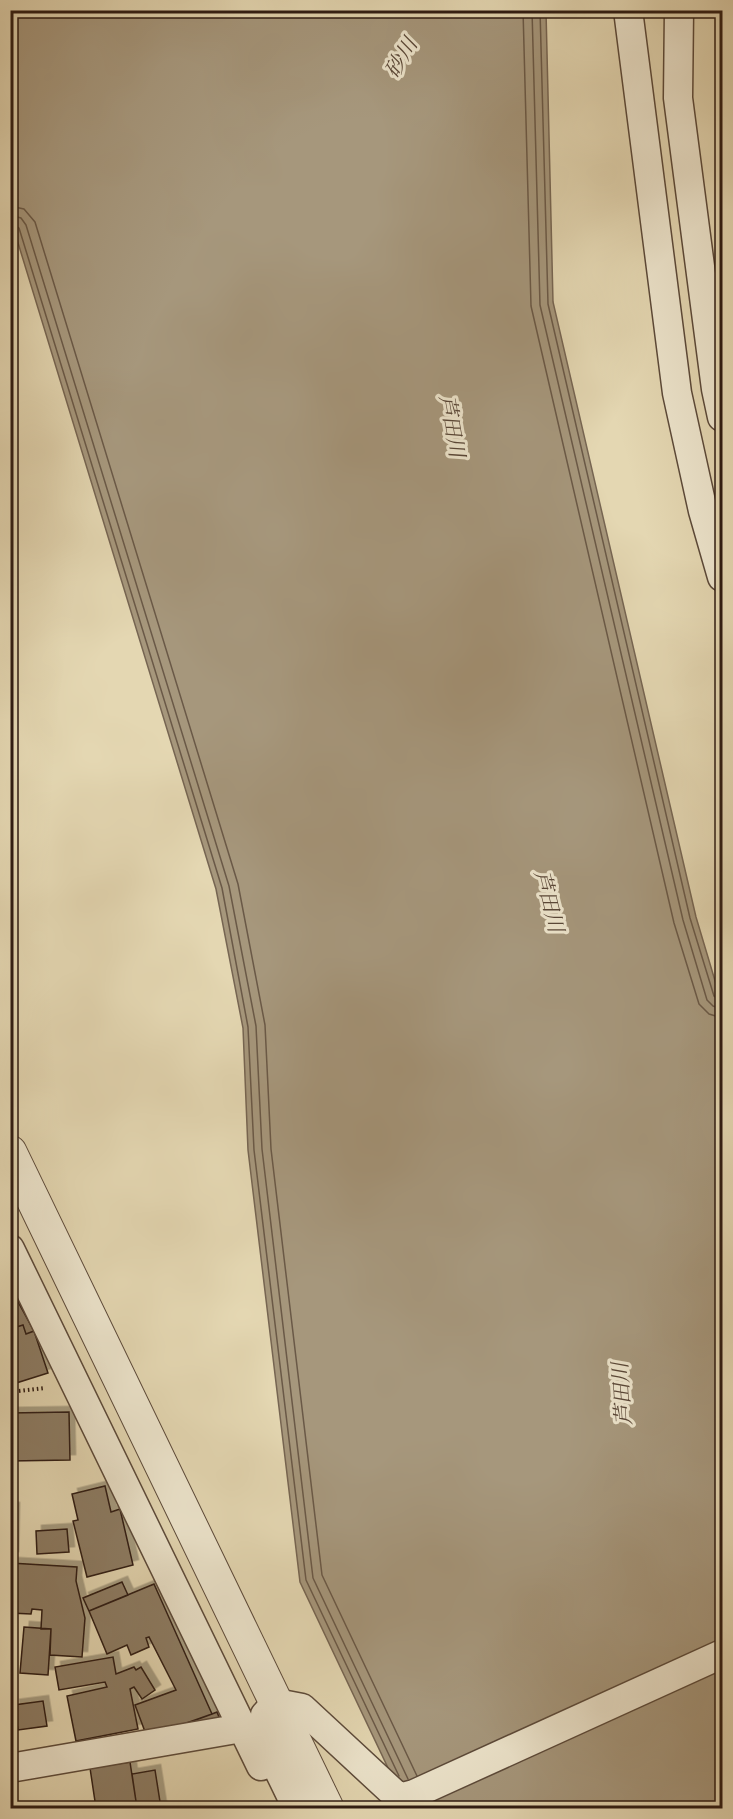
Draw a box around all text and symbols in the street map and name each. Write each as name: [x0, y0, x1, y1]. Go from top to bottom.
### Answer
water label: 砂川: [380, 32, 423, 82]
water label: 芦田川: [435, 393, 470, 461]
water label: 芦田川: [530, 868, 569, 936]
water label: 芦田川: [608, 1360, 636, 1426]

